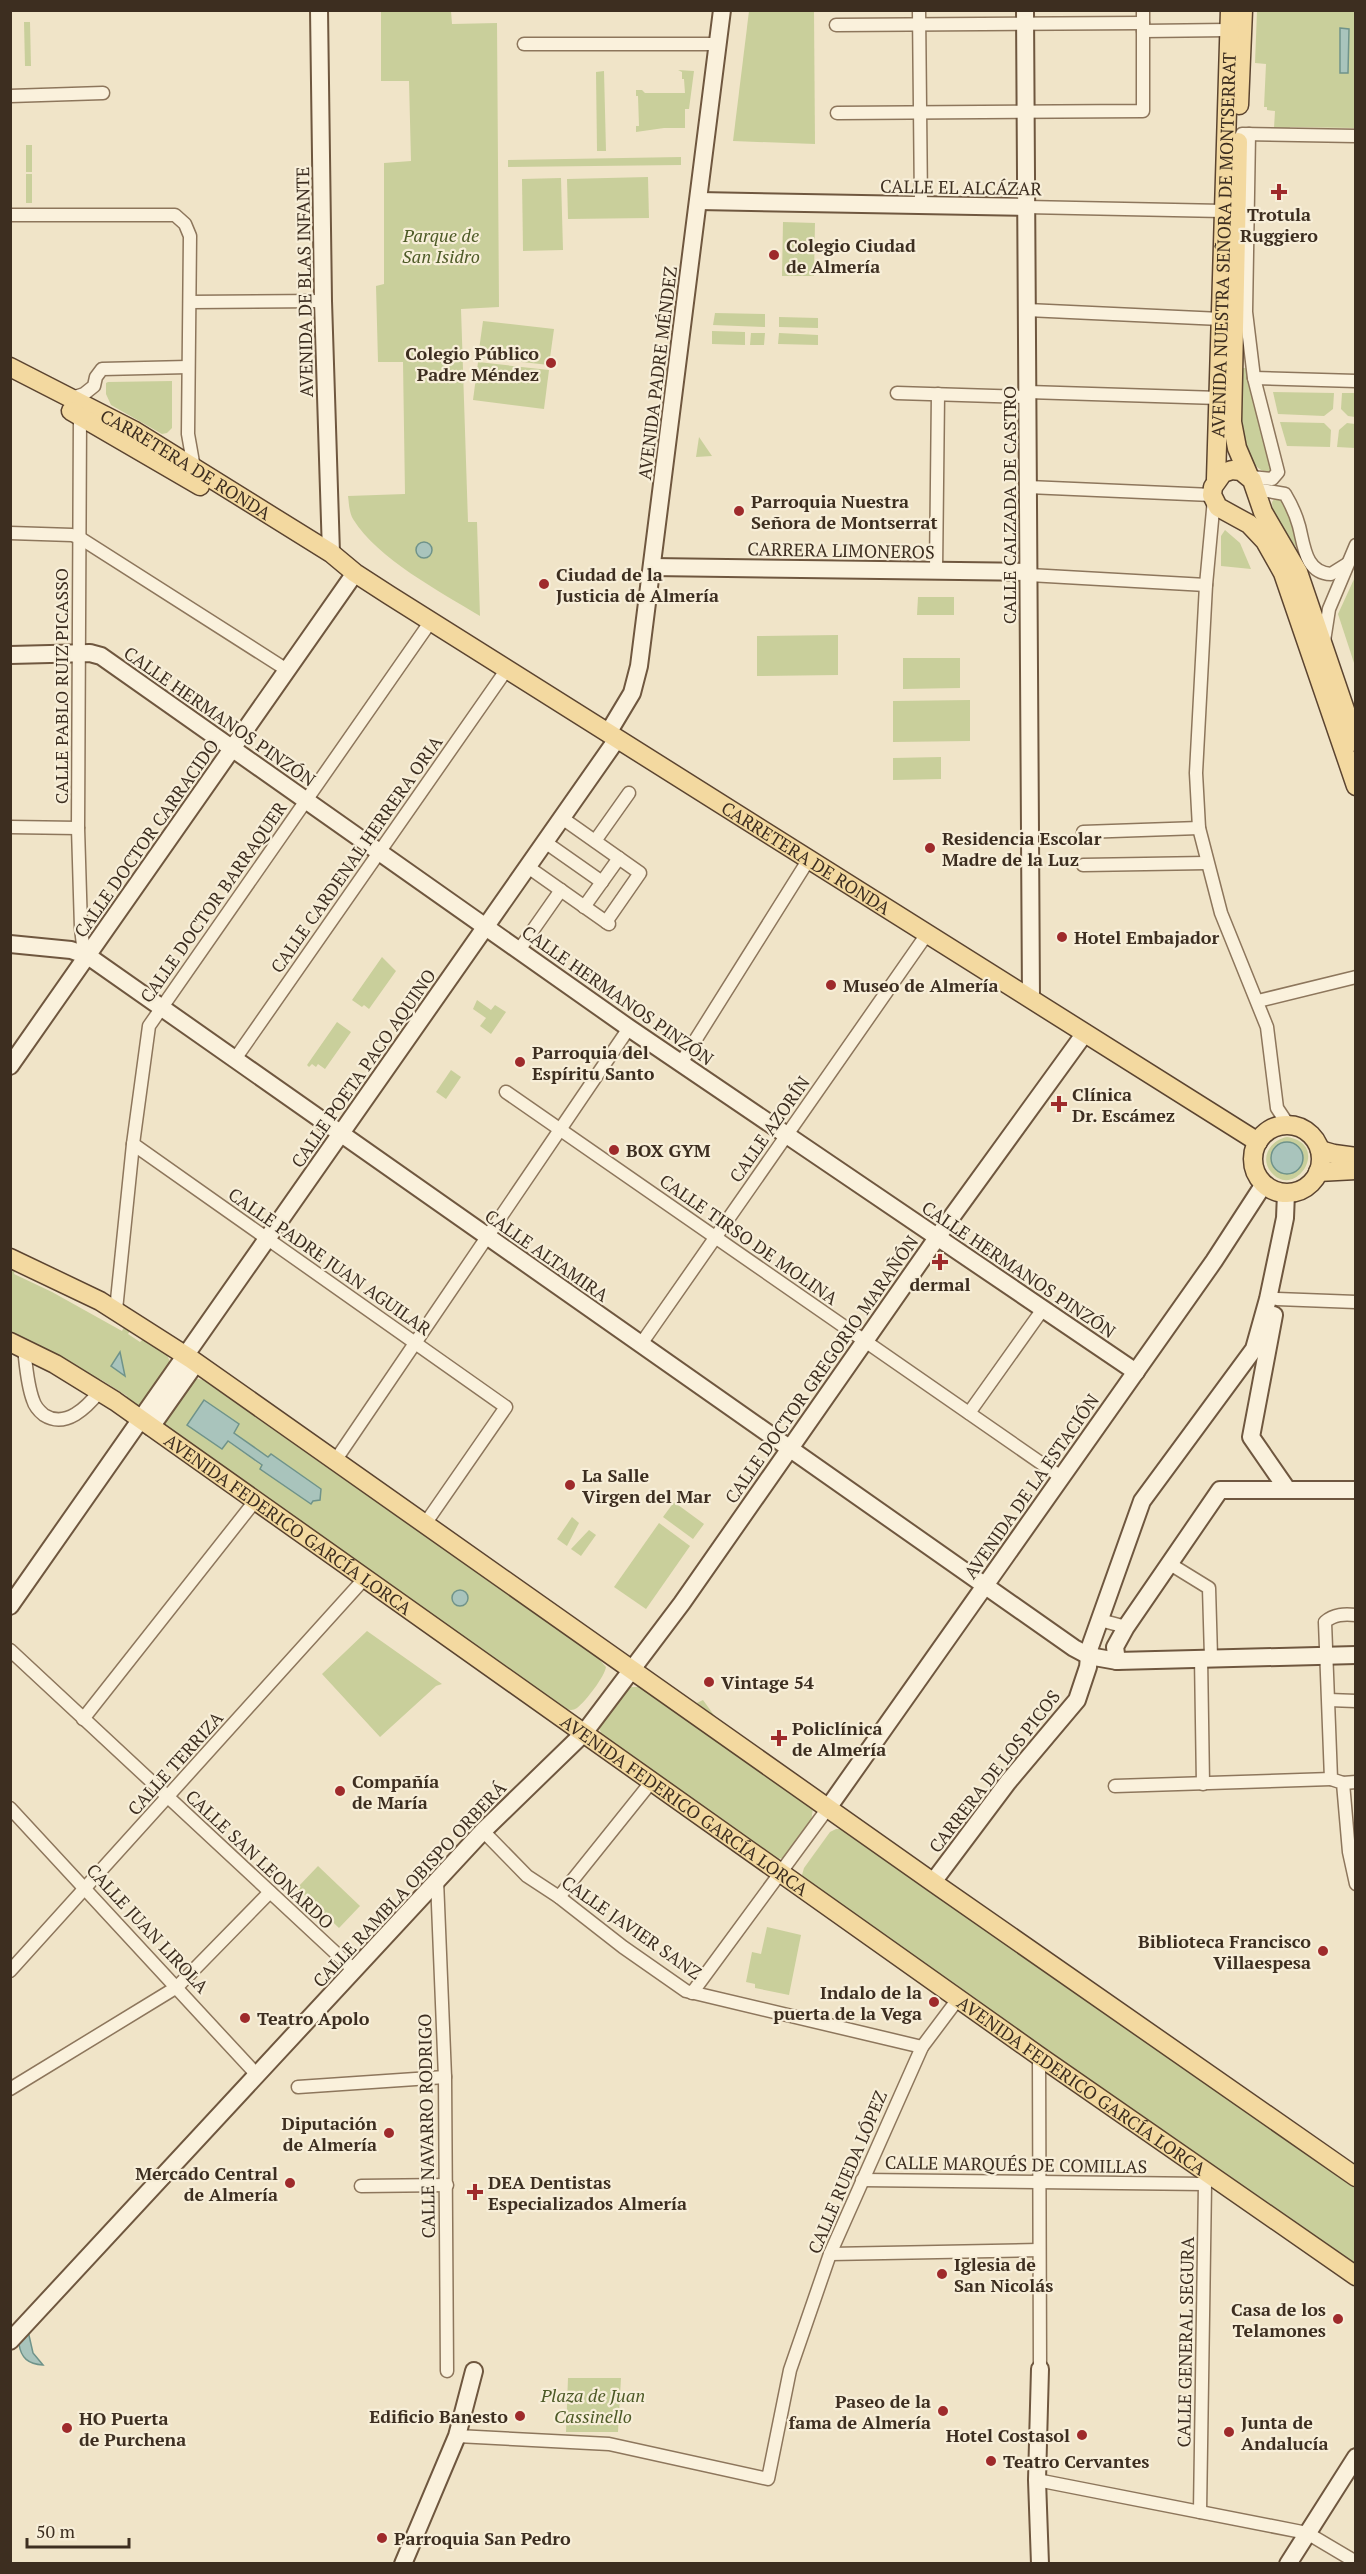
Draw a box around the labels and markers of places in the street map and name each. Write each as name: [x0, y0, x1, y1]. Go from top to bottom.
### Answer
marker: Trotula Ruggiero: [1270, 183, 1288, 201]
place label: Trotula Ruggiero: [1240, 202, 1318, 247]
place label: Colegio Ciudad de Almería: [786, 233, 916, 278]
marker: Colegio Ciudad de Almería: [767, 248, 781, 262]
place label: Colegio Público Padre Méndez: [405, 341, 539, 386]
marker: Colegio Público Padre Méndez: [544, 356, 558, 370]
place label: Parroquia Nuestra Señora de Montserrat: [751, 489, 938, 534]
marker: Parroquia Nuestra Señora de Montserrat: [732, 504, 746, 518]
place label: Ciudad de la Justicia de Almería: [556, 562, 719, 607]
marker: Ciudad de la Justicia de Almería: [537, 577, 551, 591]
place label: Residencia Escolar Madre de la Luz: [942, 826, 1102, 871]
marker: Residencia Escolar Madre de la Luz: [923, 841, 937, 855]
place label: Hotel Embajador: [1074, 925, 1219, 949]
marker: Hotel Embajador: [1055, 930, 1069, 944]
place label: Museo de Almería: [843, 973, 999, 997]
marker: Museo de Almería: [824, 978, 838, 992]
place label: Parroquia del Espíritu Santo: [532, 1040, 655, 1085]
marker: Parroquia del Espíritu Santo: [513, 1055, 527, 1069]
place label: Clínica Dr. Escámez: [1072, 1082, 1175, 1127]
marker: Clínica Dr. Escámez: [1050, 1095, 1068, 1113]
place label: BOX GYM: [626, 1138, 711, 1162]
marker: BOX GYM: [607, 1143, 621, 1157]
marker: dermal: [931, 1253, 949, 1271]
place label: dermal: [910, 1272, 970, 1296]
place label: La Salle Virgen del Mar: [582, 1463, 711, 1508]
marker: La Salle Virgen del Mar: [563, 1478, 577, 1492]
place label: Vintage 54: [721, 1670, 815, 1694]
marker: Vintage 54: [702, 1675, 716, 1689]
place label: Policlínica de Almería: [792, 1716, 886, 1761]
marker: Policlínica de Almería: [770, 1729, 788, 1747]
place label: Compañía de María: [352, 1769, 439, 1814]
marker: Compañía de María: [333, 1784, 347, 1798]
place label: Biblioteca Francisco Villaespesa: [1138, 1929, 1311, 1974]
marker: Biblioteca Francisco Villaespesa: [1316, 1944, 1330, 1958]
place label: Indalo de la puerta de la Vega: [773, 1980, 922, 2025]
marker: Indalo de la puerta de la Vega: [927, 1995, 941, 2009]
place label: Teatro Apolo: [257, 2006, 370, 2030]
marker: Teatro Apolo: [238, 2011, 252, 2025]
place label: Diputación de Almería: [281, 2111, 377, 2156]
marker: Diputación de Almería: [382, 2126, 396, 2140]
place label: Mercado Central de Almería: [135, 2161, 278, 2206]
place label: DEA Dentistas Especializados Almería: [488, 2170, 687, 2215]
marker: Mercado Central de Almería: [283, 2176, 297, 2190]
marker: DEA Dentistas Especializados Almería: [466, 2183, 484, 2201]
place label: Iglesia de San Nicolás: [954, 2252, 1053, 2297]
marker: Iglesia de San Nicolás: [935, 2267, 949, 2281]
place label: Casa de los Telamones: [1231, 2297, 1326, 2342]
marker: Casa de los Telamones: [1331, 2312, 1345, 2326]
place label: Paseo de la fama de Almería: [789, 2389, 931, 2434]
place label: Edificio Banesto: [369, 2404, 508, 2428]
marker: Paseo de la fama de Almería: [936, 2404, 950, 2418]
place label: HO Puerta de Purchena: [79, 2406, 186, 2451]
marker: Edificio Banesto: [513, 2409, 527, 2423]
place label: Junta de Andalucía: [1241, 2410, 1328, 2455]
marker: HO Puerta de Purchena: [60, 2421, 74, 2435]
place label: Hotel Costasol: [946, 2423, 1070, 2447]
marker: Junta de Andalucía: [1222, 2425, 1236, 2439]
marker: Hotel Costasol: [1075, 2428, 1089, 2442]
place label: Teatro Cervantes: [1003, 2449, 1149, 2473]
marker: Teatro Cervantes: [984, 2454, 998, 2468]
place label: Parroquia San Pedro: [394, 2526, 571, 2550]
marker: Parroquia San Pedro: [375, 2531, 389, 2545]

